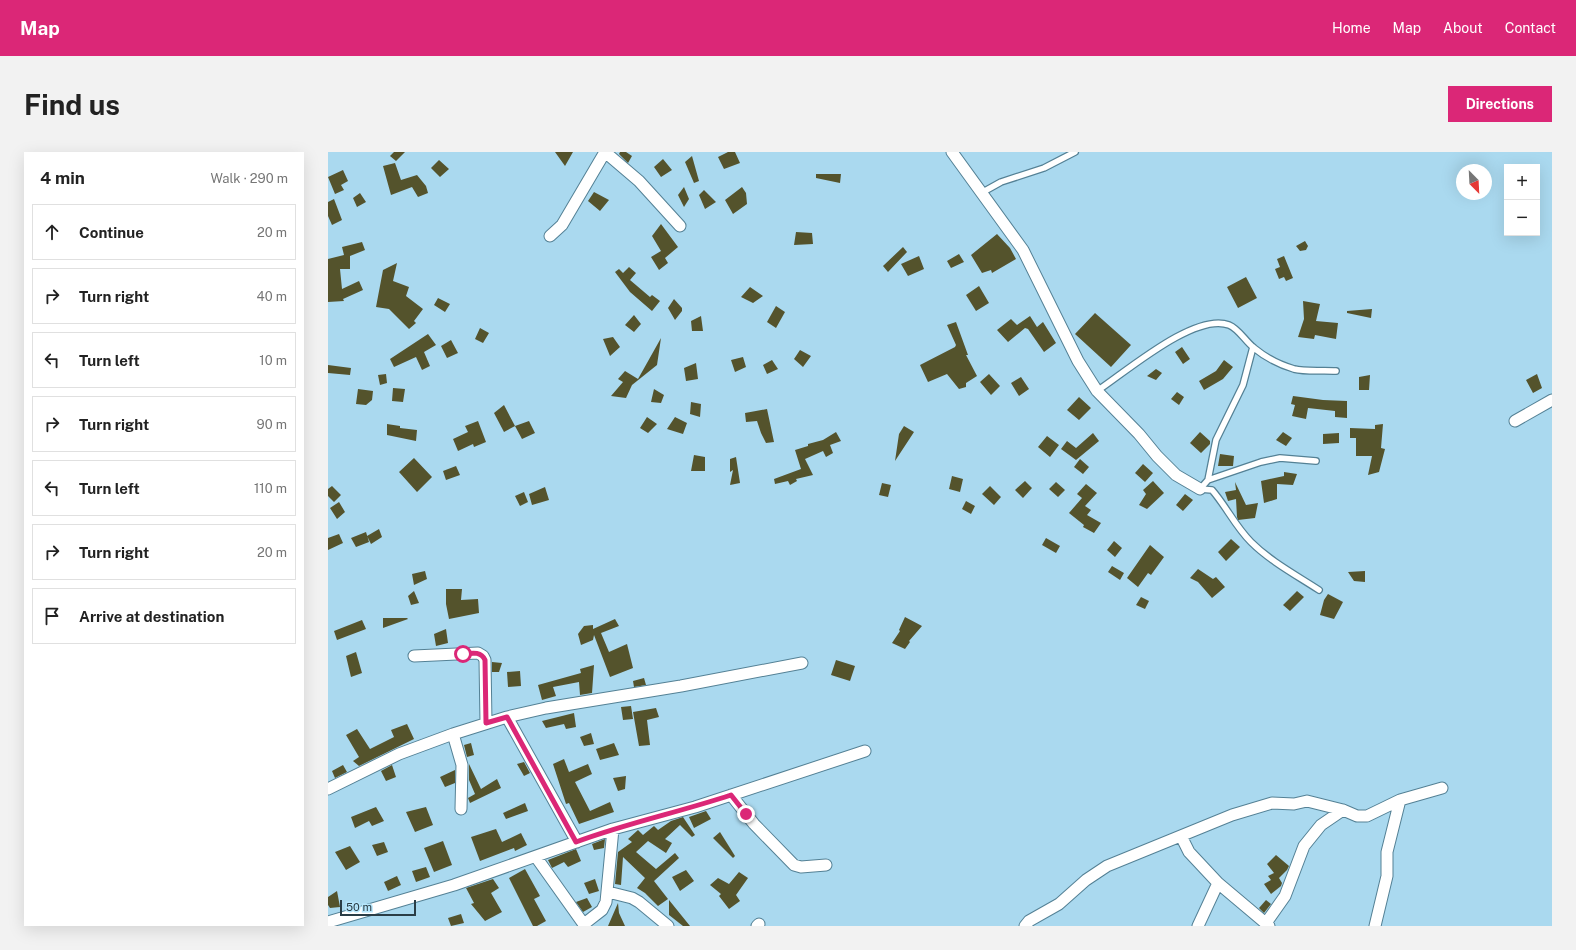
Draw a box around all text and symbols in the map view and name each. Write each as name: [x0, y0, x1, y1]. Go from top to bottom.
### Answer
text: Map: [20, 17, 60, 39]
text: Home: [1332, 20, 1371, 36]
text: Map: [1393, 20, 1421, 36]
text: About: [1443, 20, 1483, 36]
text: Contact: [1505, 20, 1556, 36]
button: Directions: [1448, 86, 1552, 122]
text: Find us: [24, 88, 120, 121]
north arrow: [1456, 164, 1492, 200]
map controls: [1504, 164, 1540, 236]
button: +: [1504, 164, 1540, 200]
text: 4 min: [40, 168, 85, 188]
text: Walk · 290 m: [210, 171, 288, 186]
button: −: [1504, 200, 1540, 236]
icon: ahead: [41, 221, 63, 243]
text: Continue: [79, 224, 144, 241]
text: 20 m: [257, 225, 287, 240]
icon: right: [41, 285, 63, 307]
text: Turn right: [79, 288, 149, 305]
text: 40 m: [256, 289, 287, 304]
icon: left: [41, 349, 63, 371]
text: Turn left: [79, 352, 140, 369]
text: 10 m: [259, 353, 287, 368]
icon: right: [41, 413, 63, 435]
text: Turn right: [79, 416, 149, 433]
text: 90 m: [257, 417, 287, 432]
icon: left: [41, 477, 63, 499]
text: Turn left: [79, 480, 140, 497]
text: 110 m: [254, 481, 287, 496]
icon: right: [41, 541, 63, 563]
text: Turn right: [79, 544, 149, 561]
text: 20 m: [257, 545, 287, 560]
icon: arrive: [41, 605, 63, 627]
text: Arrive at destination: [79, 608, 224, 625]
route start: [454, 645, 472, 663]
route end: [737, 805, 755, 823]
scale bar: [340, 898, 416, 917]
text: 50 m: [346, 901, 372, 913]

